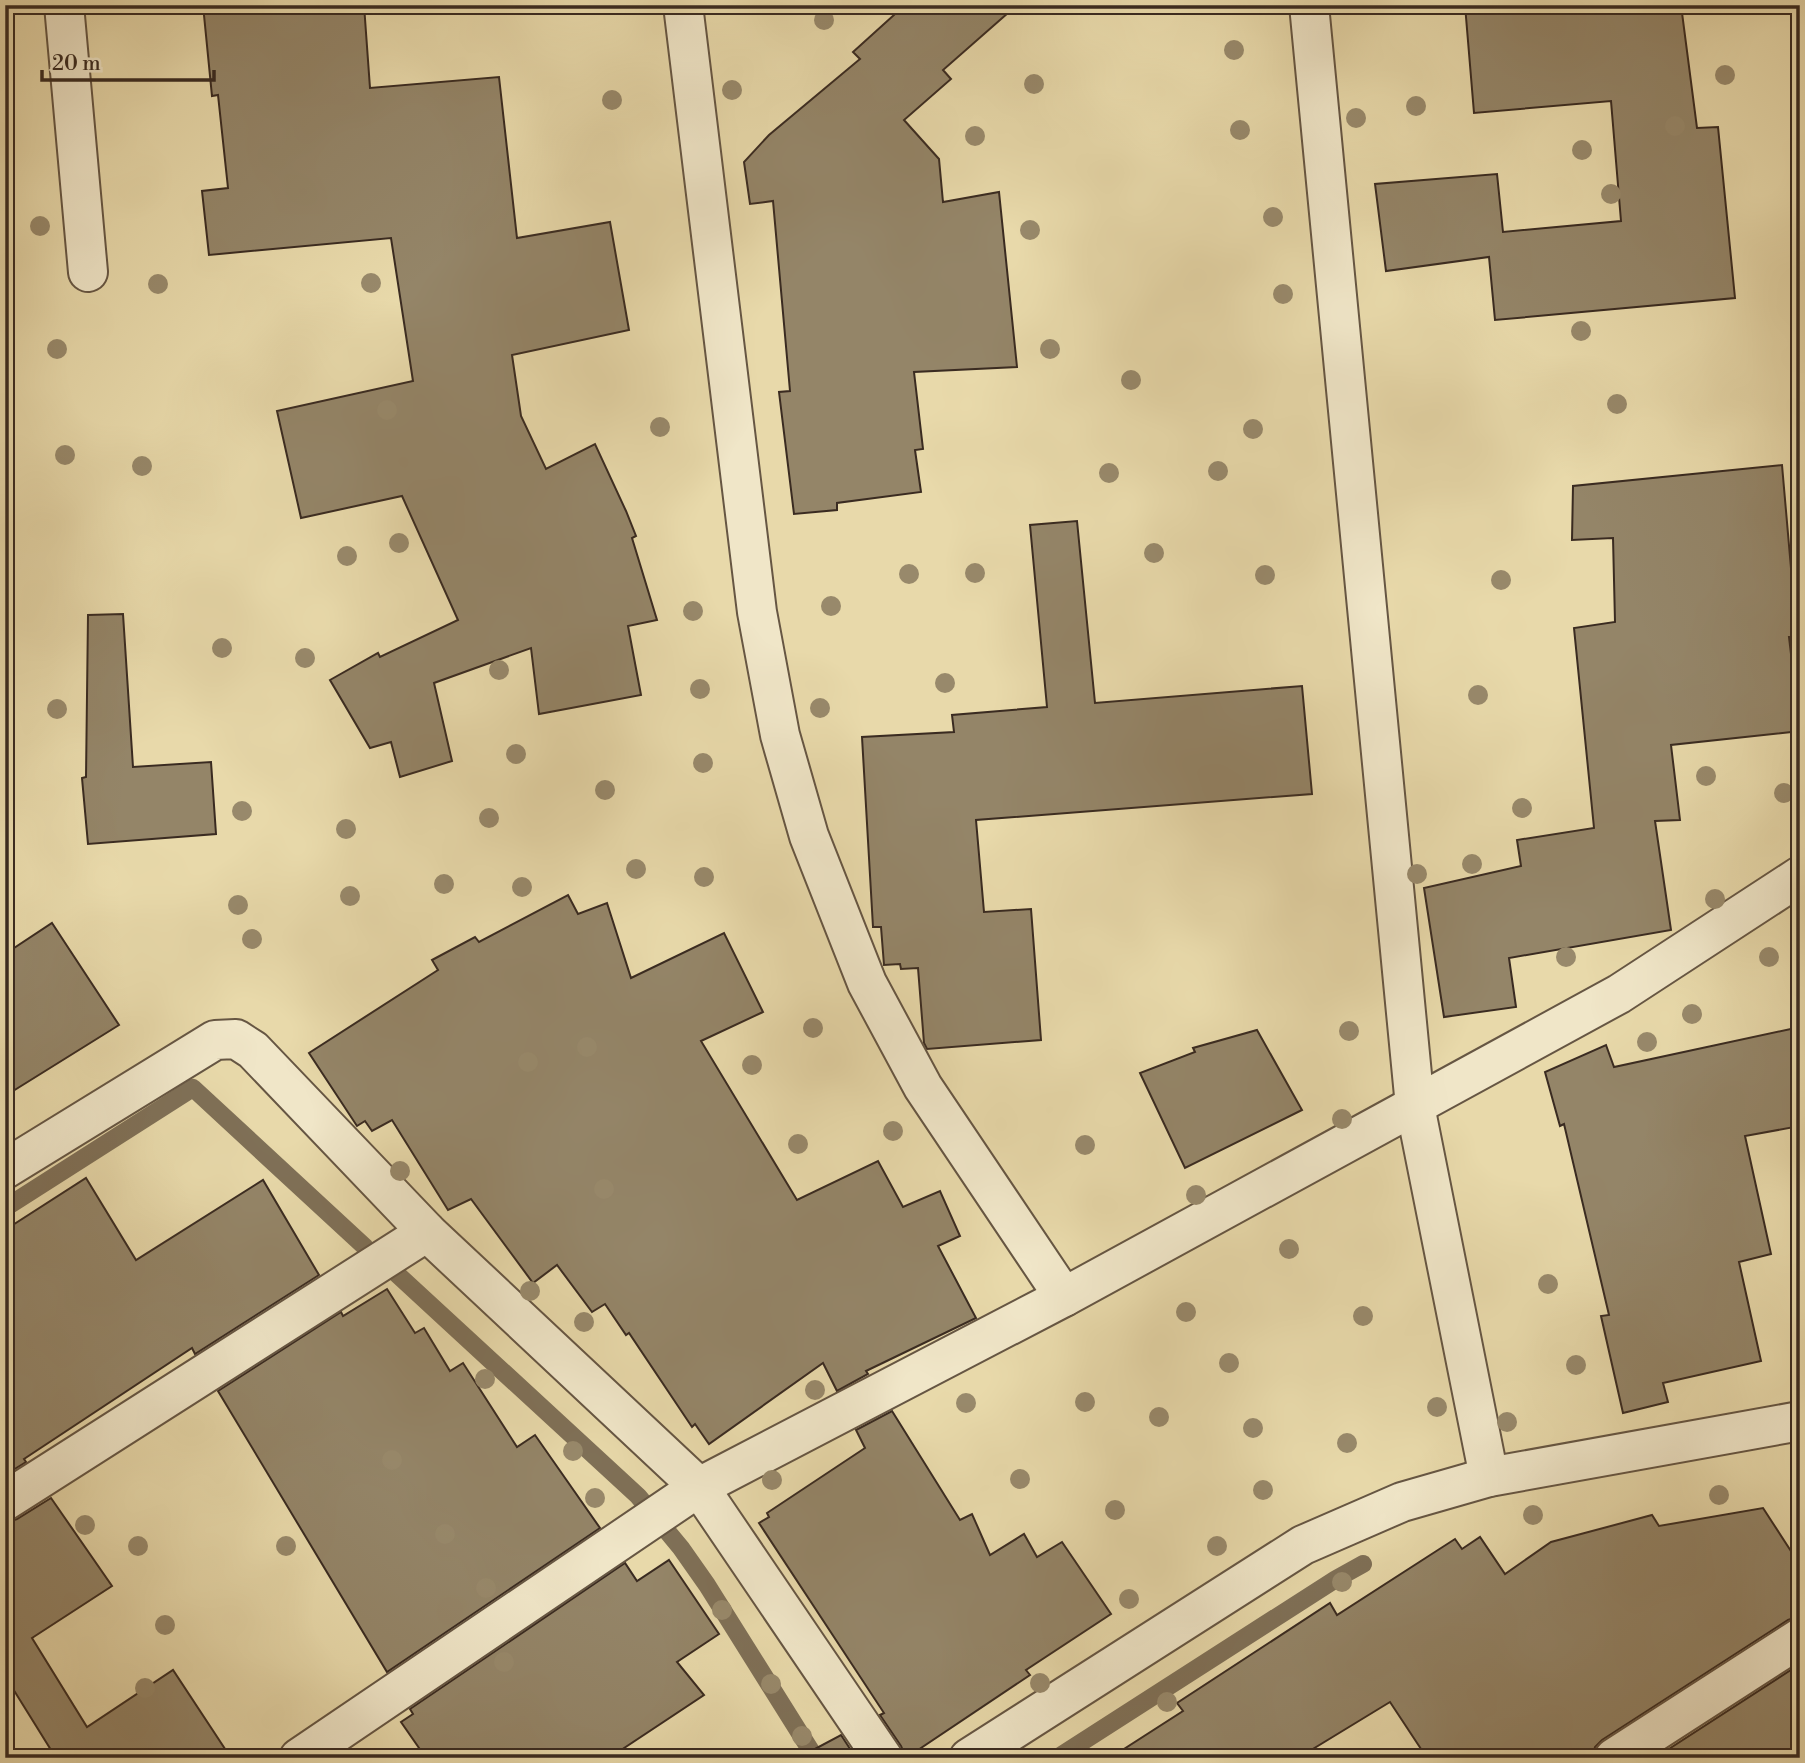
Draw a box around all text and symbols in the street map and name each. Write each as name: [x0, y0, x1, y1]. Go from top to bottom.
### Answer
scale bar: [42, 38, 214, 82]
text: 20 m: [52, 51, 101, 77]

